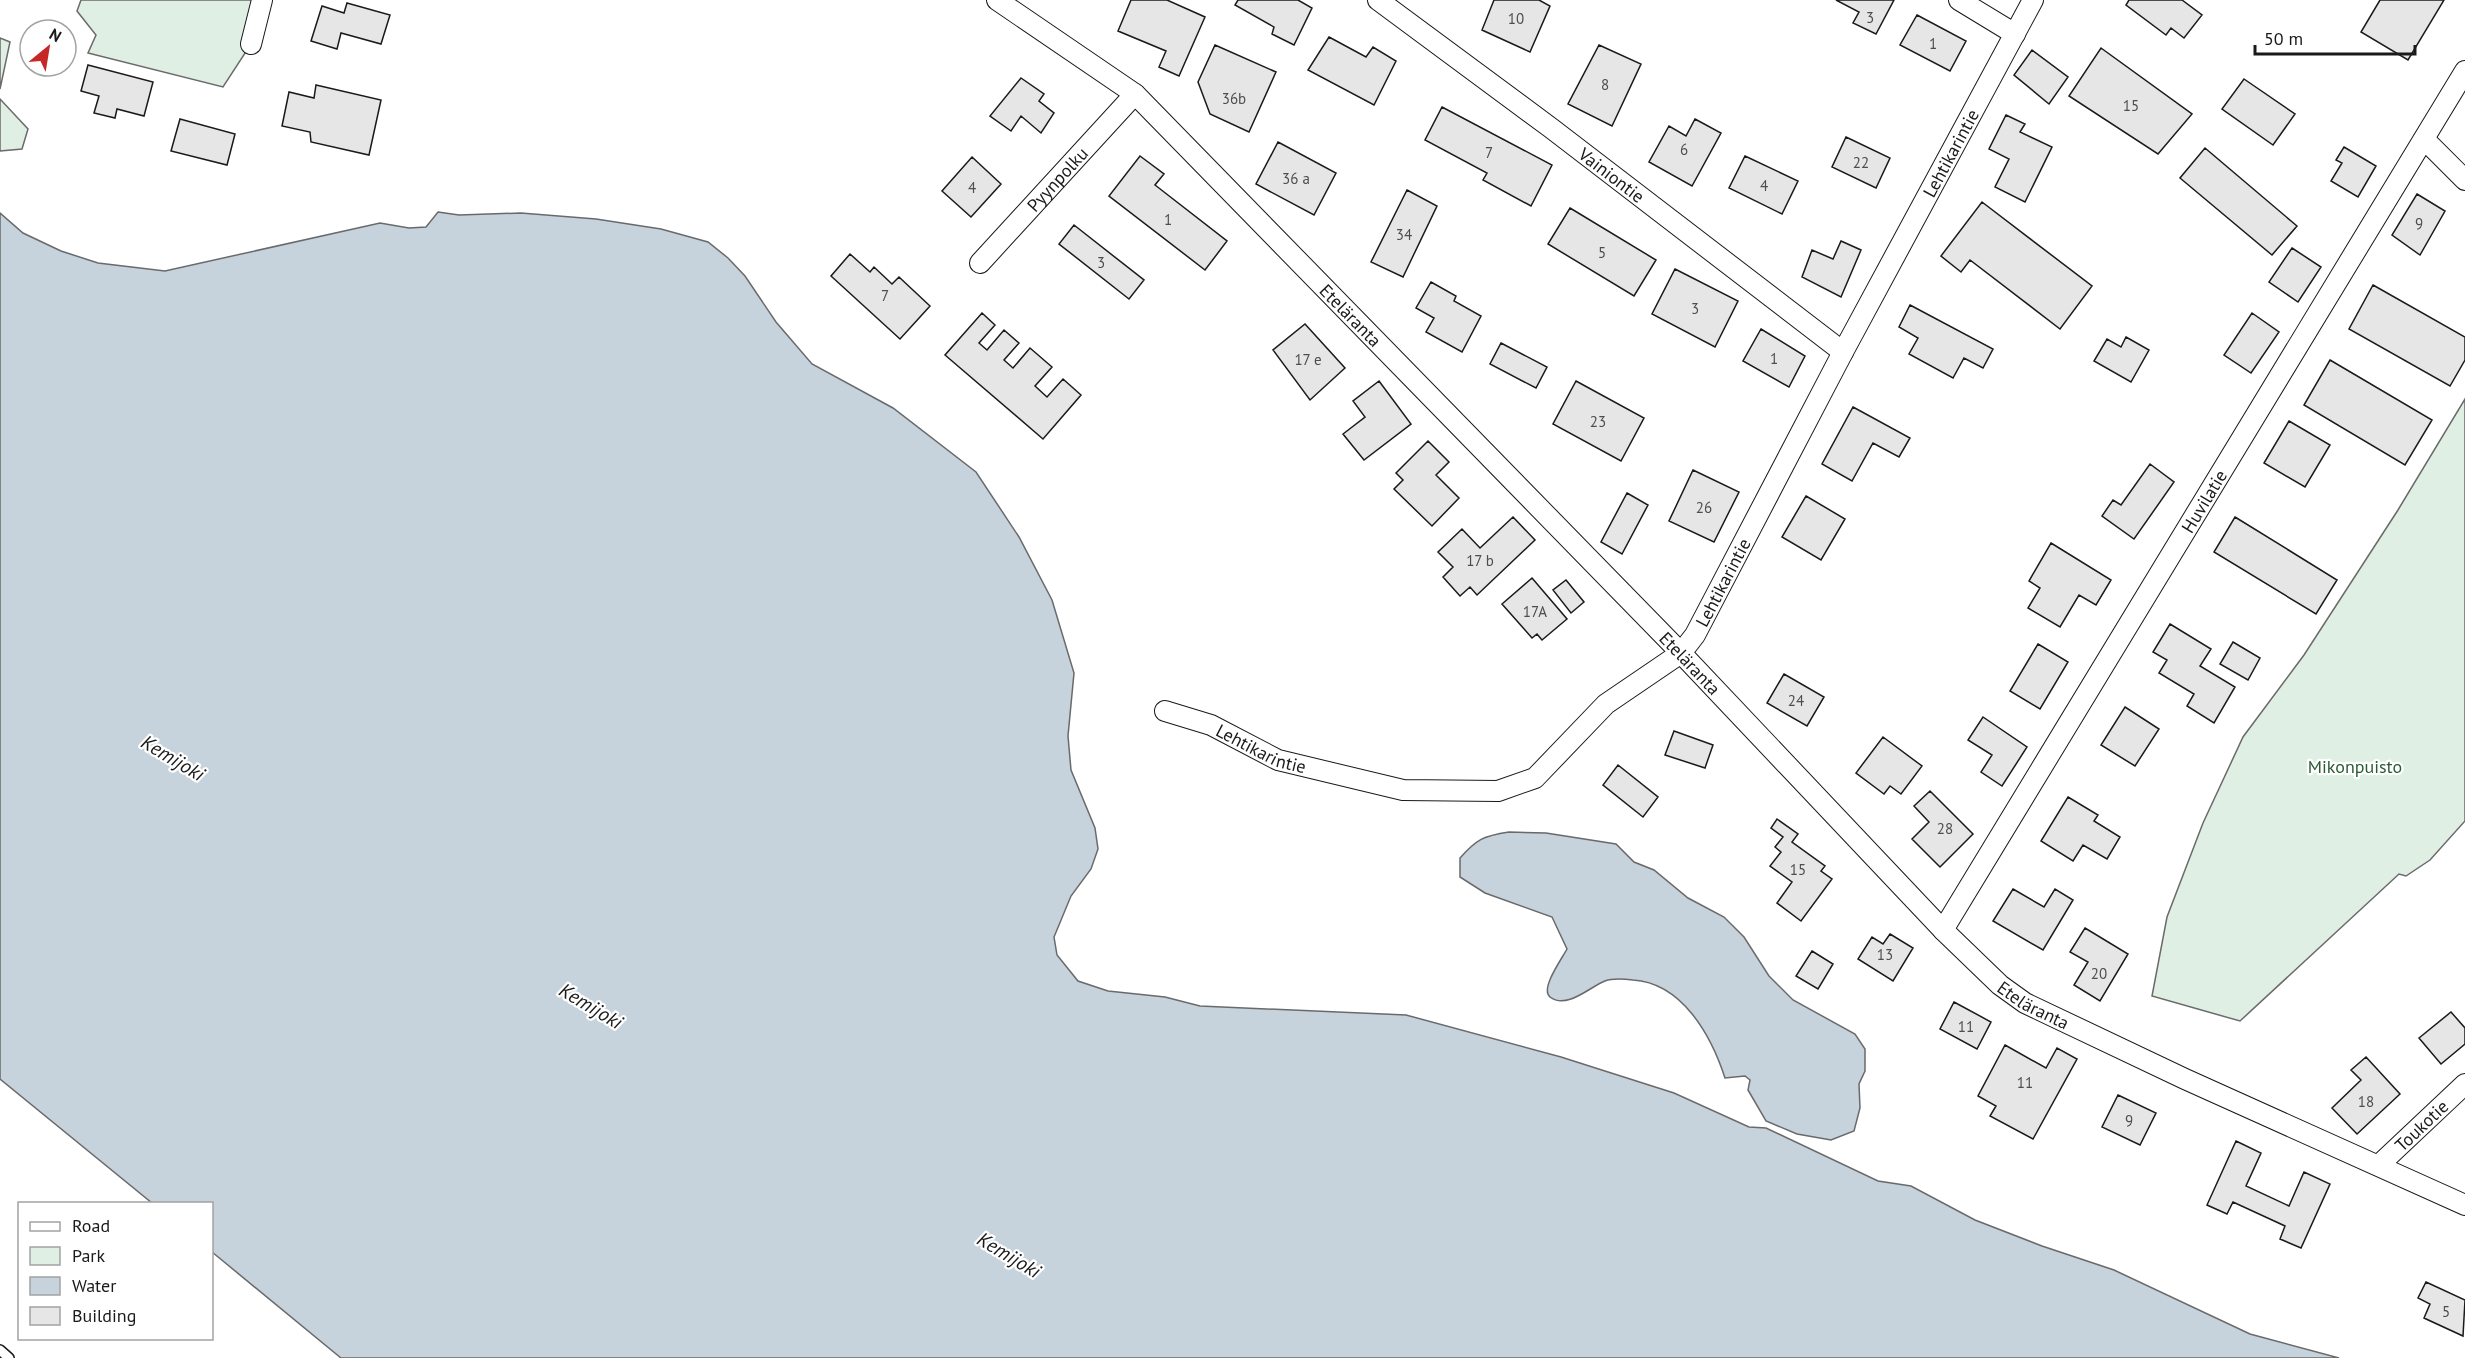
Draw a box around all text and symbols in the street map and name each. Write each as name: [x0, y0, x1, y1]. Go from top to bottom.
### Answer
house number: 3: [1866, 8, 1874, 27]
house number: 10: [1508, 9, 1524, 28]
north arrow: [18, 18, 78, 78]
scale bar: [2255, 18, 2416, 56]
text: N: [46, 24, 65, 46]
text: 50 m: [2264, 27, 2303, 50]
house number: 1: [1929, 34, 1937, 53]
house number: 8: [1601, 75, 1609, 94]
house number: 36b: [1222, 89, 1246, 108]
house number: 15: [2123, 96, 2139, 115]
street label: Lehtikarintie: [1917, 105, 1983, 201]
house number: 6: [1680, 140, 1688, 159]
street label: Vainiontie: [1573, 141, 1650, 207]
street label: Pyynpolku: [1022, 142, 1093, 216]
house number: 7: [1485, 143, 1493, 162]
house number: 22: [1853, 153, 1869, 172]
house number: 36 a: [1282, 169, 1310, 188]
house number: 4: [1760, 176, 1768, 195]
house number: 4: [968, 178, 976, 197]
house number: 1: [1164, 210, 1172, 229]
house number: 9: [2415, 214, 2423, 233]
house number: 34: [1396, 225, 1412, 244]
house number: 5: [1598, 243, 1606, 262]
house number: 3: [1097, 253, 1105, 272]
street label: Eteläranta: [1315, 279, 1387, 351]
house number: 7: [881, 286, 889, 305]
house number: 3: [1691, 299, 1699, 318]
house number: 1: [1770, 349, 1778, 368]
house number: 17 e: [1294, 350, 1322, 369]
house number: 23: [1590, 412, 1606, 431]
street label: Huvilatie: [2176, 465, 2232, 537]
house number: 26: [1696, 498, 1712, 517]
street label: Lehtikarintie: [1690, 534, 1755, 630]
house number: 17 b: [1466, 551, 1494, 570]
house number: 17A: [1523, 602, 1547, 621]
street label: Eteläranta: [1655, 626, 1726, 699]
house number: 24: [1788, 691, 1804, 710]
street label: Lehtikarintie: [1212, 718, 1309, 778]
water label: Kemijoki: [136, 729, 210, 788]
park label: Mikonpuisto: [2308, 755, 2402, 778]
house number: 28: [1937, 819, 1953, 838]
house number: 15: [1790, 860, 1806, 879]
house number: 13: [1877, 945, 1893, 964]
house number: 20: [2091, 964, 2107, 983]
street label: Eteläranta: [1993, 975, 2073, 1034]
water label: Kemijoki: [554, 977, 628, 1036]
house number: 11: [1958, 1017, 1974, 1036]
house number: 11: [2017, 1073, 2033, 1092]
house number: 18: [2358, 1092, 2374, 1111]
street label: Toukotie: [2390, 1095, 2453, 1156]
house number: 9: [2125, 1111, 2133, 1130]
legend: [18, 1202, 213, 1340]
text: Road: [72, 1214, 110, 1237]
water label: Kemijoki: [972, 1226, 1046, 1285]
text: Park: [72, 1244, 105, 1267]
text: Water: [72, 1274, 116, 1297]
house number: 5: [2442, 1302, 2450, 1321]
text: Building: [72, 1304, 136, 1327]

